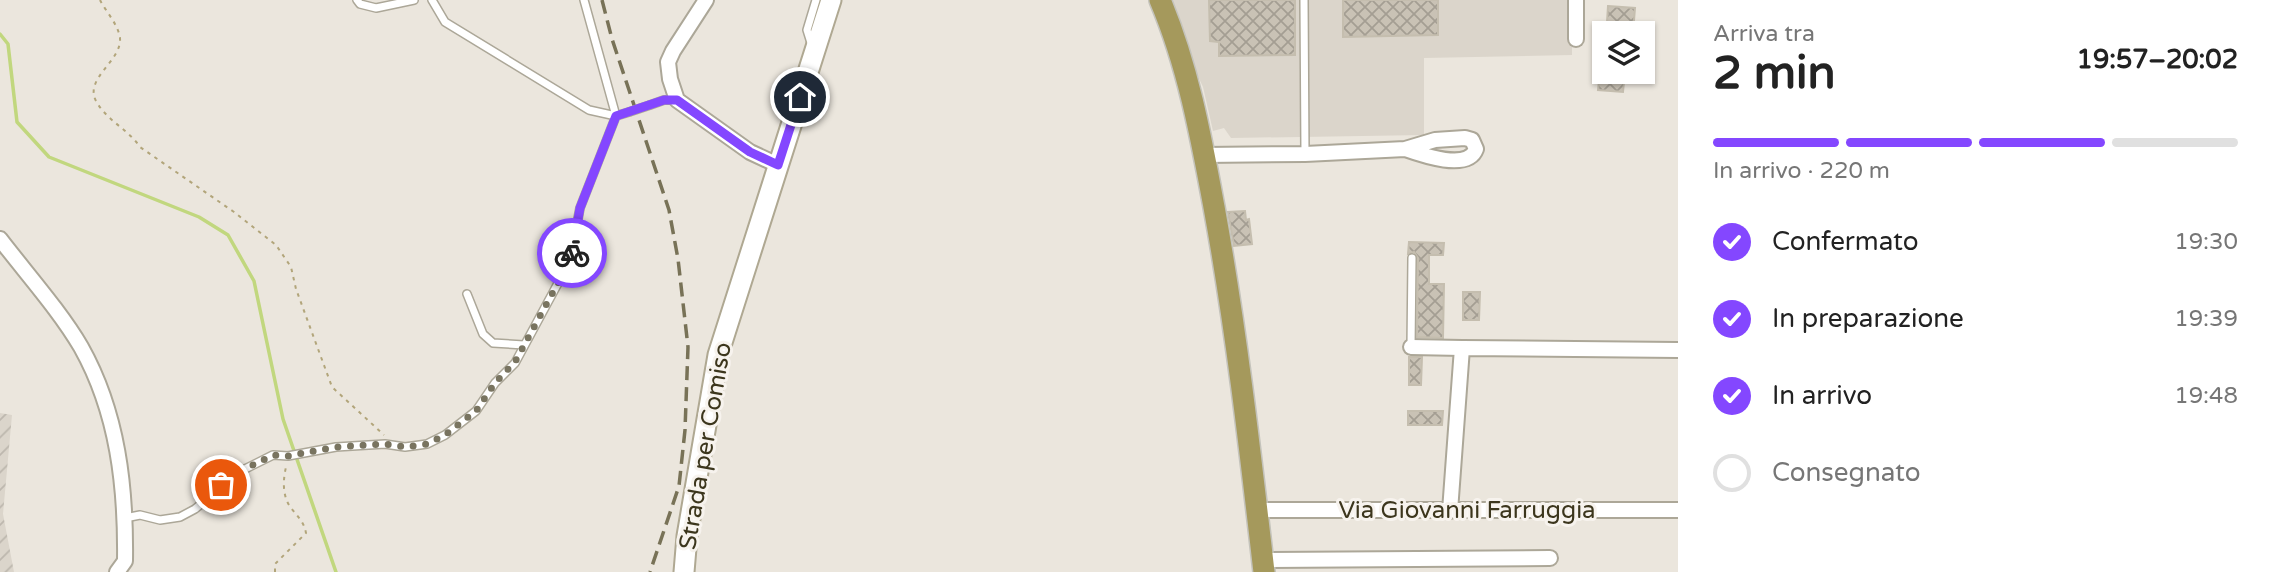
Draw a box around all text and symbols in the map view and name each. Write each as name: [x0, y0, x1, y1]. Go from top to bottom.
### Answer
text: Arriva tra: [1713, 20, 1815, 48]
map controls: [1592, 21, 1655, 84]
button: layers: [1592, 21, 1655, 84]
text: 19:57–20:02: [2077, 44, 2238, 75]
text: 2 min: [1713, 46, 1836, 101]
pin: [770, 67, 830, 127]
icon: home: [781, 78, 819, 116]
text: In arrivo · 220 m: [1713, 157, 1890, 185]
courier: [537, 218, 607, 288]
icon: check: [1713, 223, 1751, 261]
text: Confermato: [1772, 226, 1919, 257]
text: 19:30: [2174, 228, 2238, 256]
icon: bike: [553, 234, 591, 272]
icon: check: [1713, 300, 1751, 338]
text: In preparazione: [1772, 303, 1964, 334]
text: 19:39: [2174, 305, 2238, 333]
street label: Strada per Comiso: [673, 340, 738, 552]
icon: check: [1713, 377, 1751, 415]
text: In arrivo: [1772, 380, 1872, 411]
text: 19:48: [2174, 382, 2238, 410]
pin: [191, 455, 251, 515]
text: Consegnato: [1772, 457, 1921, 488]
icon: bag: [202, 466, 240, 504]
street label: Via Giovanni Farruggia: [1338, 496, 1596, 525]

